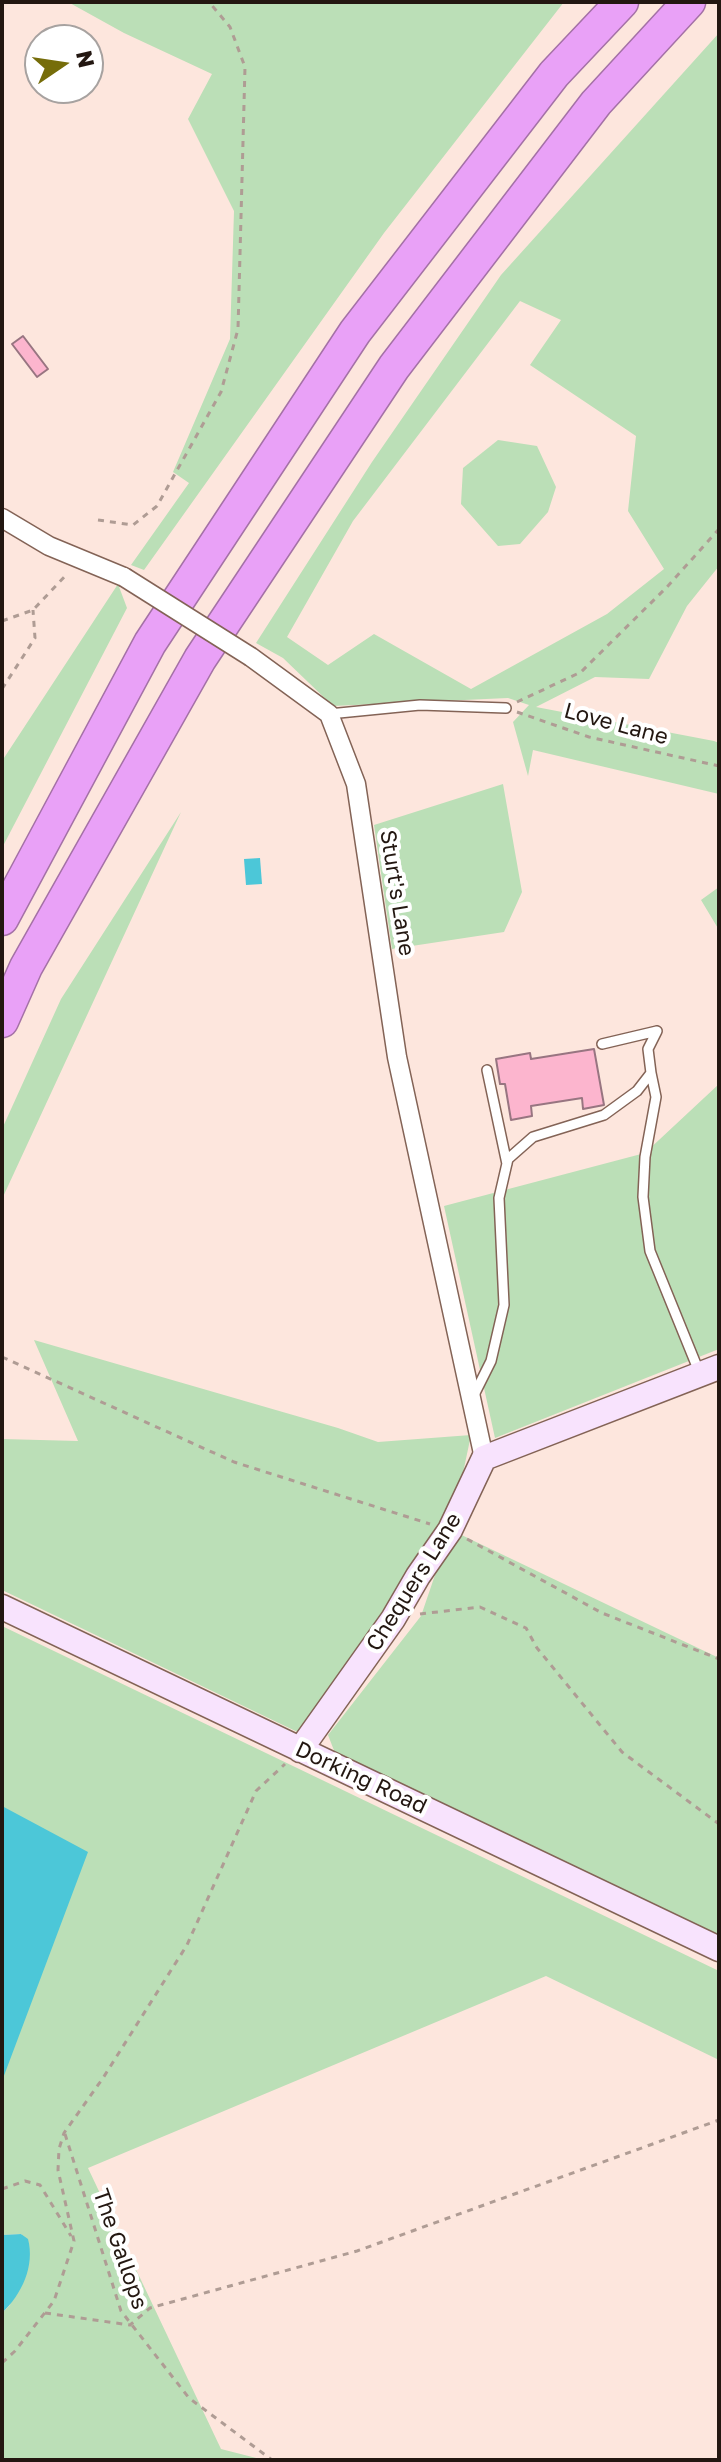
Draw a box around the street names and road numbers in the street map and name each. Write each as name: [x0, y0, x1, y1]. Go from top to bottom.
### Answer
street label: Love Lane: [561, 697, 671, 751]
street label: Sturt's Lane: [374, 828, 420, 958]
street label: Chequers Lane: [361, 1508, 467, 1656]
street label: Dorking Road: [291, 1736, 431, 1820]
street label: The Gallops: [87, 2185, 153, 2313]

